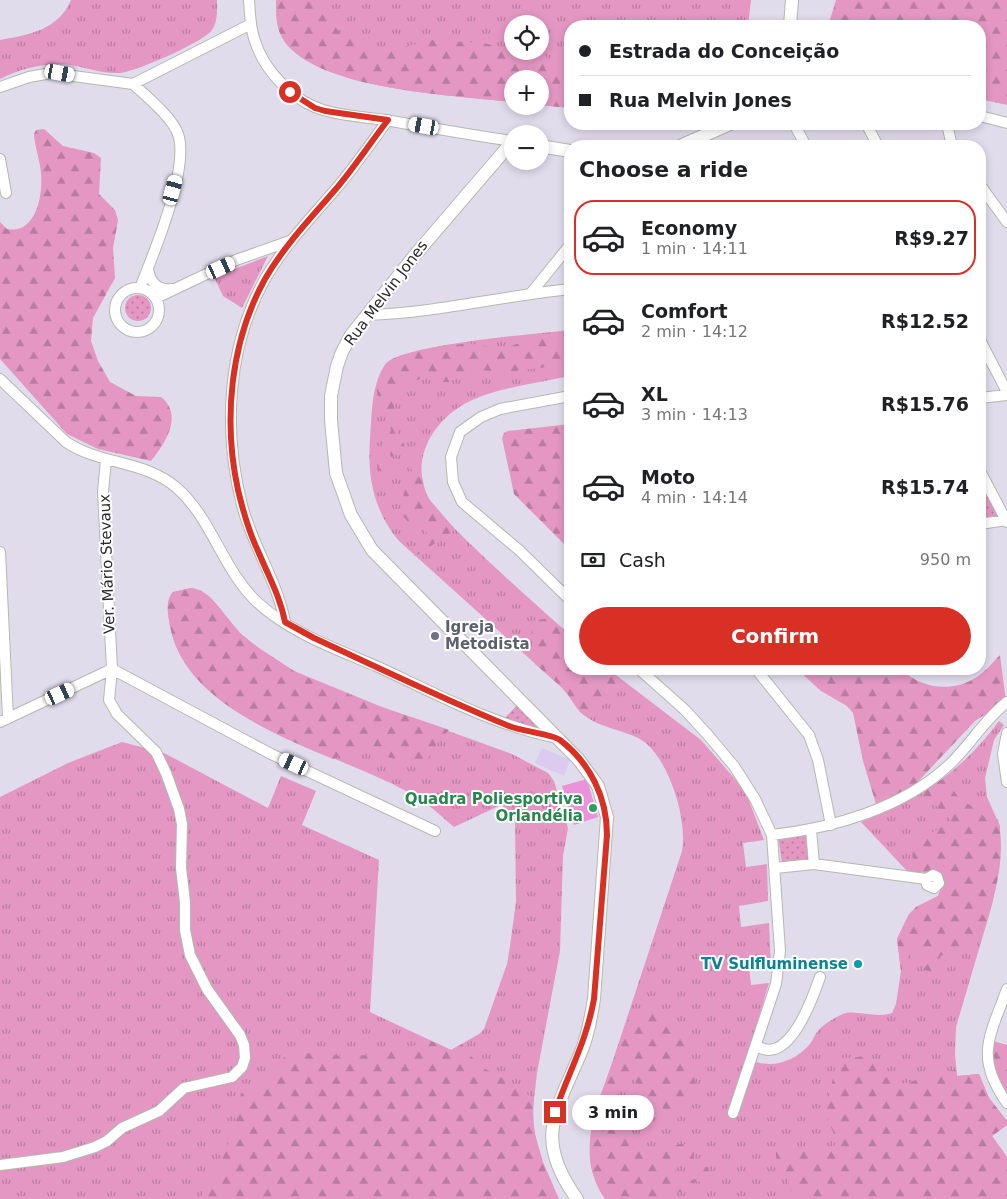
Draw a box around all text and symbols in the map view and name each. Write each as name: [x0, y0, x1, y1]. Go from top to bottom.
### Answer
map controls: [504, 15, 549, 170]
button: locate: [504, 15, 549, 60]
text: Estrada do Conceição: [609, 40, 839, 62]
car: [43, 63, 76, 83]
button: +: [504, 70, 549, 115]
route start: [279, 81, 301, 103]
text: Rua Melvin Jones: [609, 89, 792, 111]
car: [407, 116, 440, 136]
button: −: [504, 125, 549, 170]
text: Choose a ride: [579, 157, 748, 182]
car: [161, 174, 184, 206]
icon: car: [581, 215, 626, 260]
text: Economy: [641, 217, 737, 239]
text: R$9.27: [894, 227, 969, 249]
street label: Rua Melvin Jones: [341, 237, 432, 349]
text: 1 min · 14:11: [641, 239, 748, 258]
car: [204, 255, 237, 281]
icon: car: [581, 298, 626, 343]
text: Comfort: [641, 300, 728, 322]
text: R$12.52: [881, 310, 969, 332]
text: 2 min · 14:12: [641, 322, 748, 341]
icon: car: [581, 381, 626, 426]
text: XL: [641, 383, 668, 405]
text: R$15.76: [881, 393, 969, 415]
text: 3 min · 14:13: [641, 405, 748, 424]
icon: car: [581, 464, 626, 509]
text: Moto: [641, 466, 695, 488]
text: R$15.74: [881, 476, 969, 498]
text: 4 min · 14:14: [641, 488, 748, 507]
street label: Ver. Mário Stevaux: [96, 494, 118, 634]
icon: cash: [579, 546, 607, 574]
text: Cash: [619, 549, 666, 571]
text: 950 m: [920, 550, 971, 569]
button: Confirm: [579, 607, 971, 665]
place label: Igreja Metodista: [445, 618, 530, 653]
marker: Igreja Metodista: [429, 630, 441, 642]
car: [43, 681, 76, 707]
car: [277, 751, 310, 777]
place label: Quadra Poliesportiva Orlandélia: [405, 790, 583, 825]
marker: Quadra Poliesportiva Orlandélia: [587, 802, 599, 814]
place label: TV Sulfluminense: [701, 955, 848, 973]
marker: TV Sulfluminense: [852, 958, 864, 970]
callout: 3 min: [572, 1094, 655, 1130]
route end: [544, 1101, 566, 1123]
text: 3 min: [588, 1103, 638, 1122]

